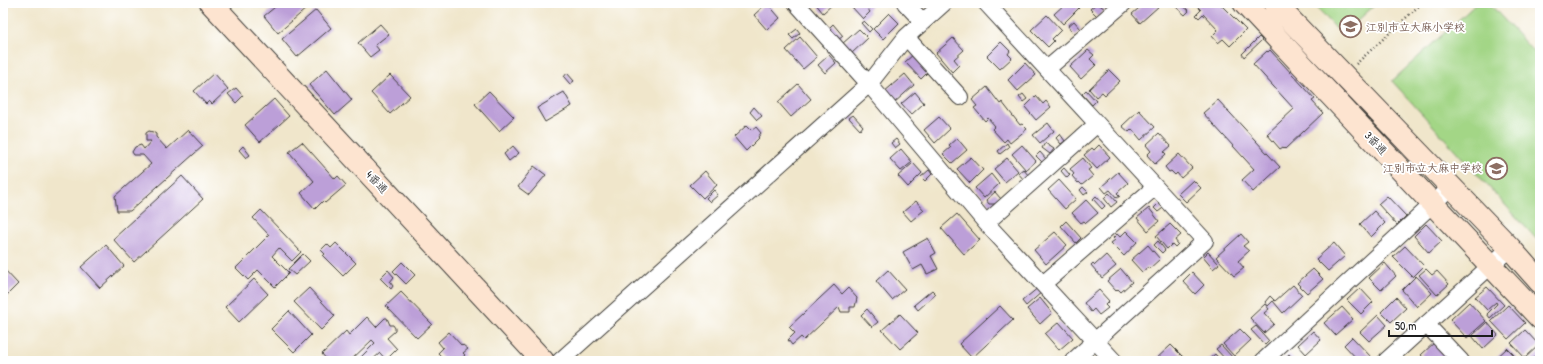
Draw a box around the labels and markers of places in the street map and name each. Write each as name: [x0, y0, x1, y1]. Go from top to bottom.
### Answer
school or university icon: 江別市立大麻小学校: [1338, 14, 1364, 40]
place label: 江別市立大麻小学校: [1366, 20, 1465, 34]
school or university icon: 江別市立大麻中学校: [1484, 155, 1510, 181]
place label: 江別市立大麻中学校: [1383, 161, 1482, 175]

